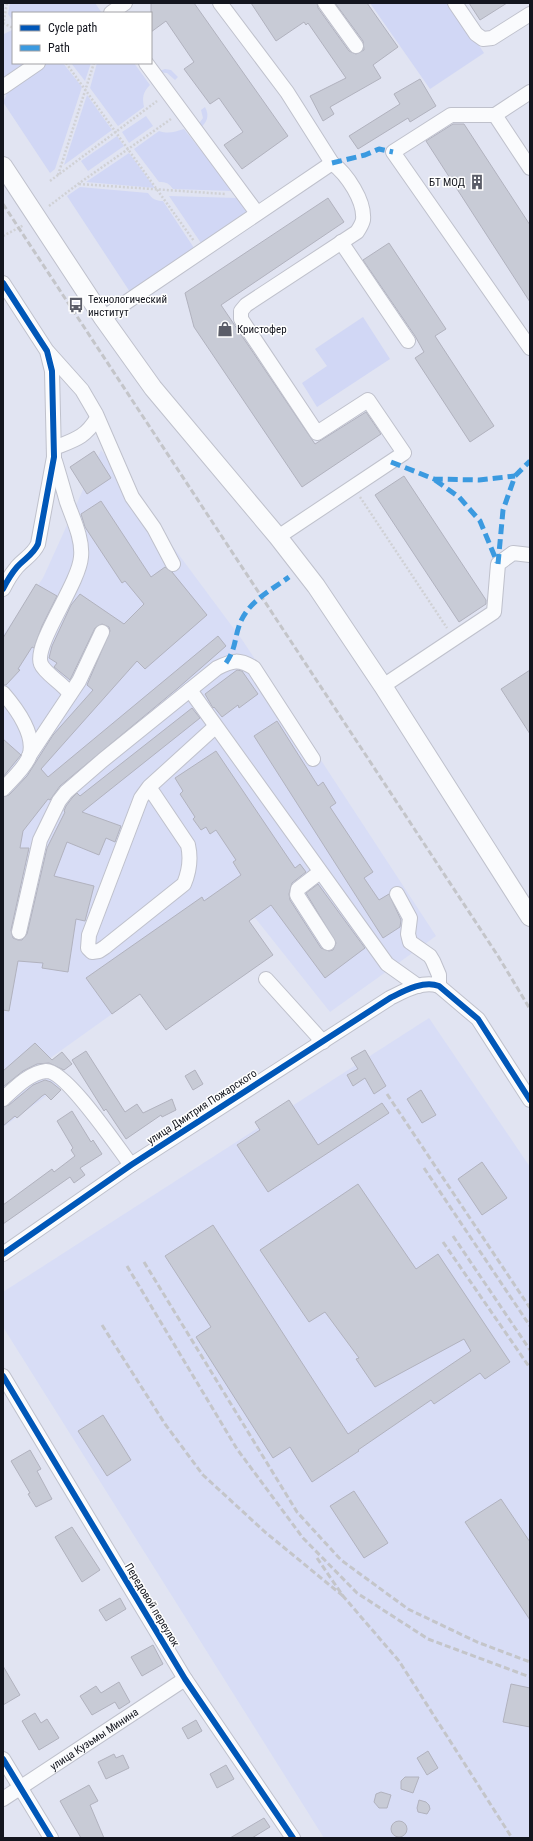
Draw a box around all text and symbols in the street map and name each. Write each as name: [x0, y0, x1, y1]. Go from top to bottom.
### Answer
legend: [12, 12, 152, 64]
text: Cycle path: [48, 21, 98, 35]
text: Path: [48, 41, 70, 55]
building icon: БТ МОД: [468, 173, 486, 191]
place label: БТ МОД: [429, 176, 465, 189]
place label: Технологический институт: [88, 293, 167, 319]
bus stop icon: Технологический институт: [67, 296, 85, 314]
shop icon: Кристофер: [216, 320, 234, 338]
place label: Кристофер: [237, 323, 287, 336]
street label: улица Дмитрия Пожарского: [145, 1066, 260, 1147]
street label: Передовой переулок: [122, 1561, 182, 1650]
street label: улица Кузьмы Минина: [47, 1705, 141, 1773]

